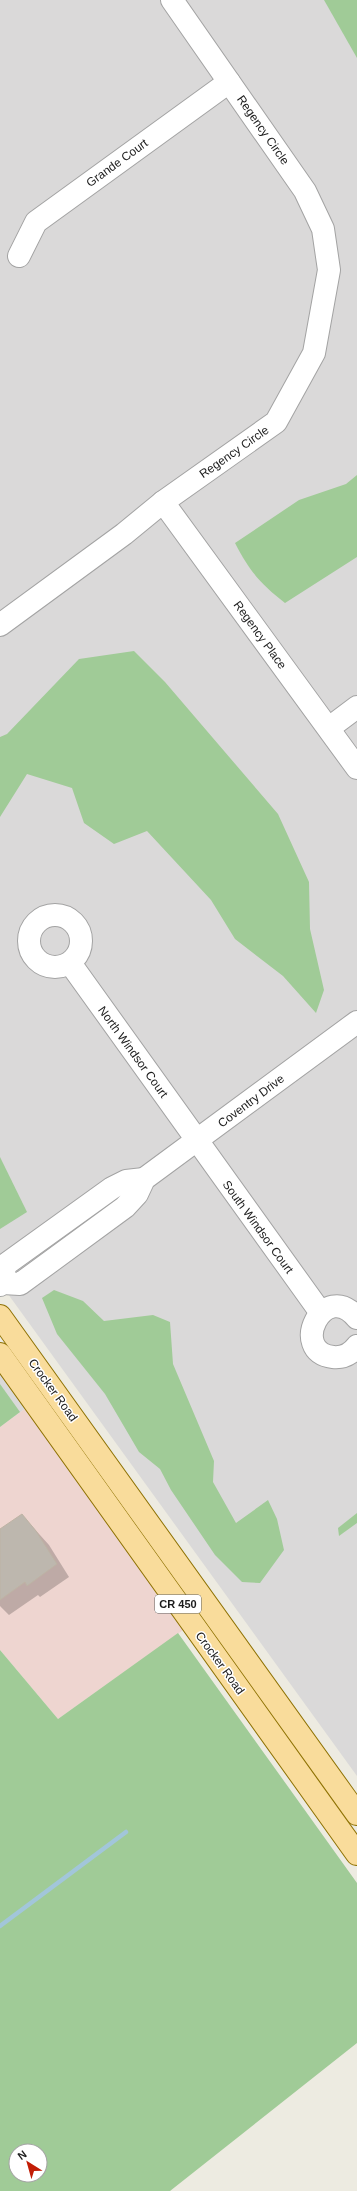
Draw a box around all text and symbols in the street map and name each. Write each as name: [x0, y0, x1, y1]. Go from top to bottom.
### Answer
street label: Regency Circle: [234, 93, 292, 168]
street label: Grande Court: [83, 136, 151, 190]
street label: Regency Circle: [197, 423, 272, 481]
street label: Regency Place: [231, 598, 290, 672]
street label: North Windsor Court: [95, 1004, 171, 1101]
street label: Coventry Drive: [215, 1071, 287, 1130]
street label: South Windsor Court: [220, 1178, 297, 1277]
street label: Crocker Road: [26, 1356, 80, 1424]
road number: CR 450: [155, 1595, 201, 1613]
street label: Crocker Road: [193, 1629, 247, 1697]
north arrow: [8, 2143, 48, 2183]
text: N: [15, 2148, 29, 2162]

